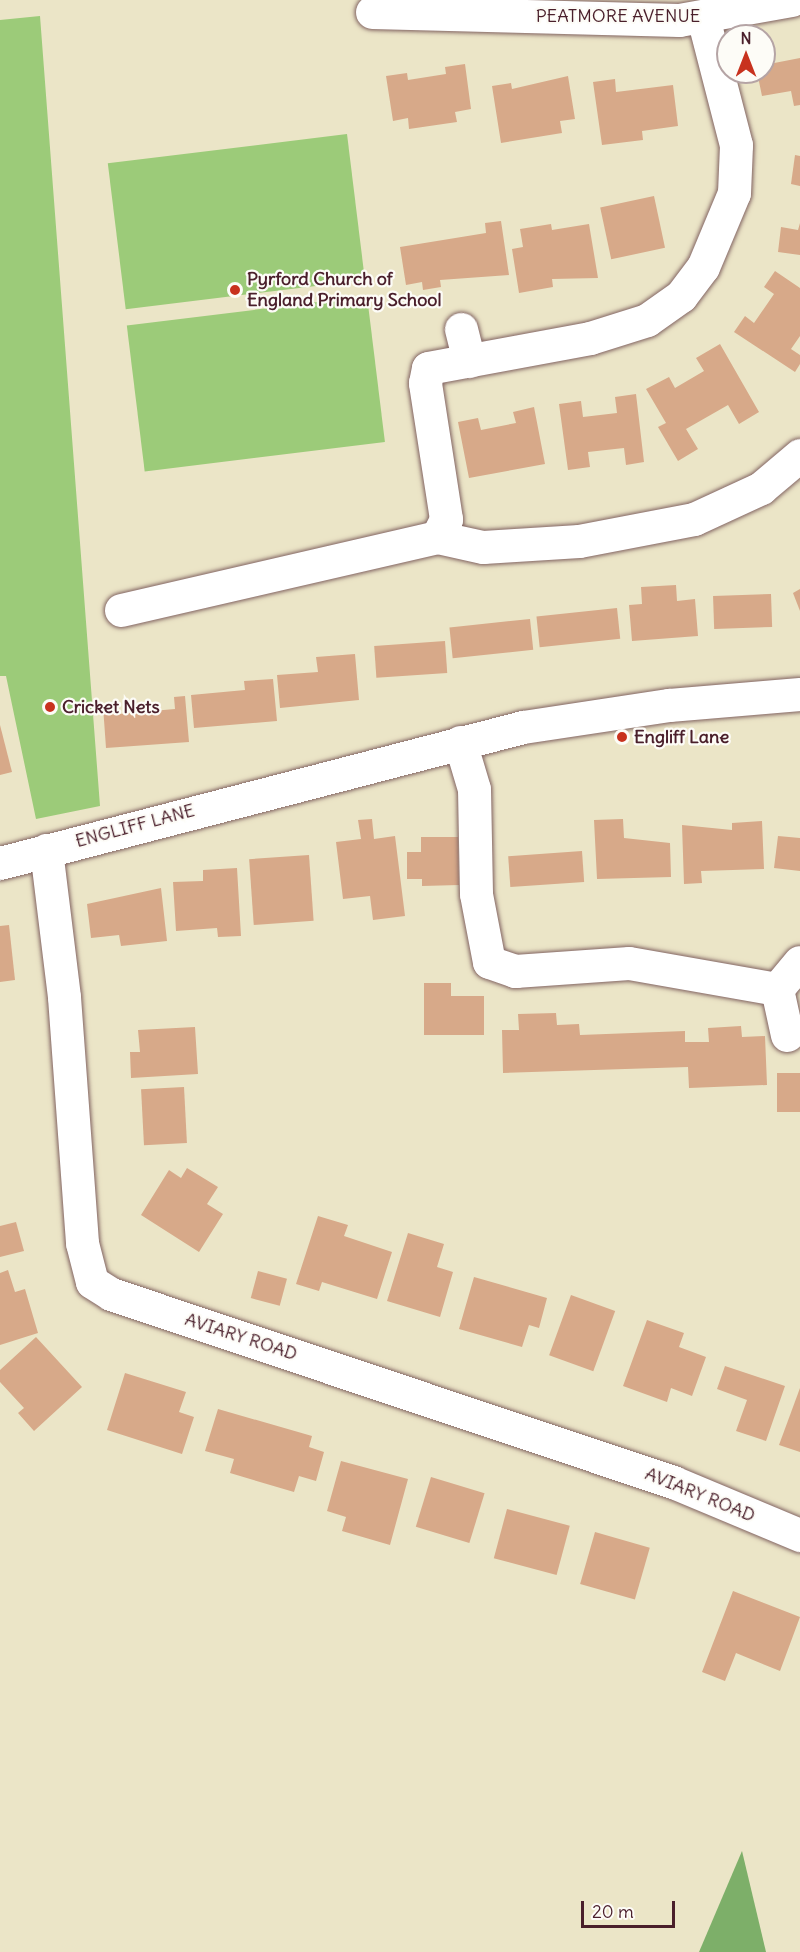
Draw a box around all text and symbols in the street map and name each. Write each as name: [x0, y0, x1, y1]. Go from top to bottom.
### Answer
street label: PEATMORE AVENUE: [536, 5, 700, 27]
north arrow: [716, 24, 776, 84]
text: N: [740, 28, 752, 48]
place label: Pyrford Church of England Primary School: [247, 269, 441, 312]
marker: Pyrford Church of England Primary School: [228, 283, 242, 297]
place label: Cricket Nets: [62, 696, 160, 718]
marker: Cricket Nets: [43, 700, 57, 714]
place label: Engliff Lane: [634, 726, 729, 748]
marker: Engliff Lane: [615, 730, 629, 744]
street label: ENGLIFF LANE: [73, 800, 197, 852]
street label: AVIARY ROAD: [182, 1309, 300, 1365]
street label: AVIARY ROAD: [642, 1463, 758, 1527]
scale bar: [584, 1889, 678, 1927]
text: 20 m: [592, 1900, 634, 1923]

